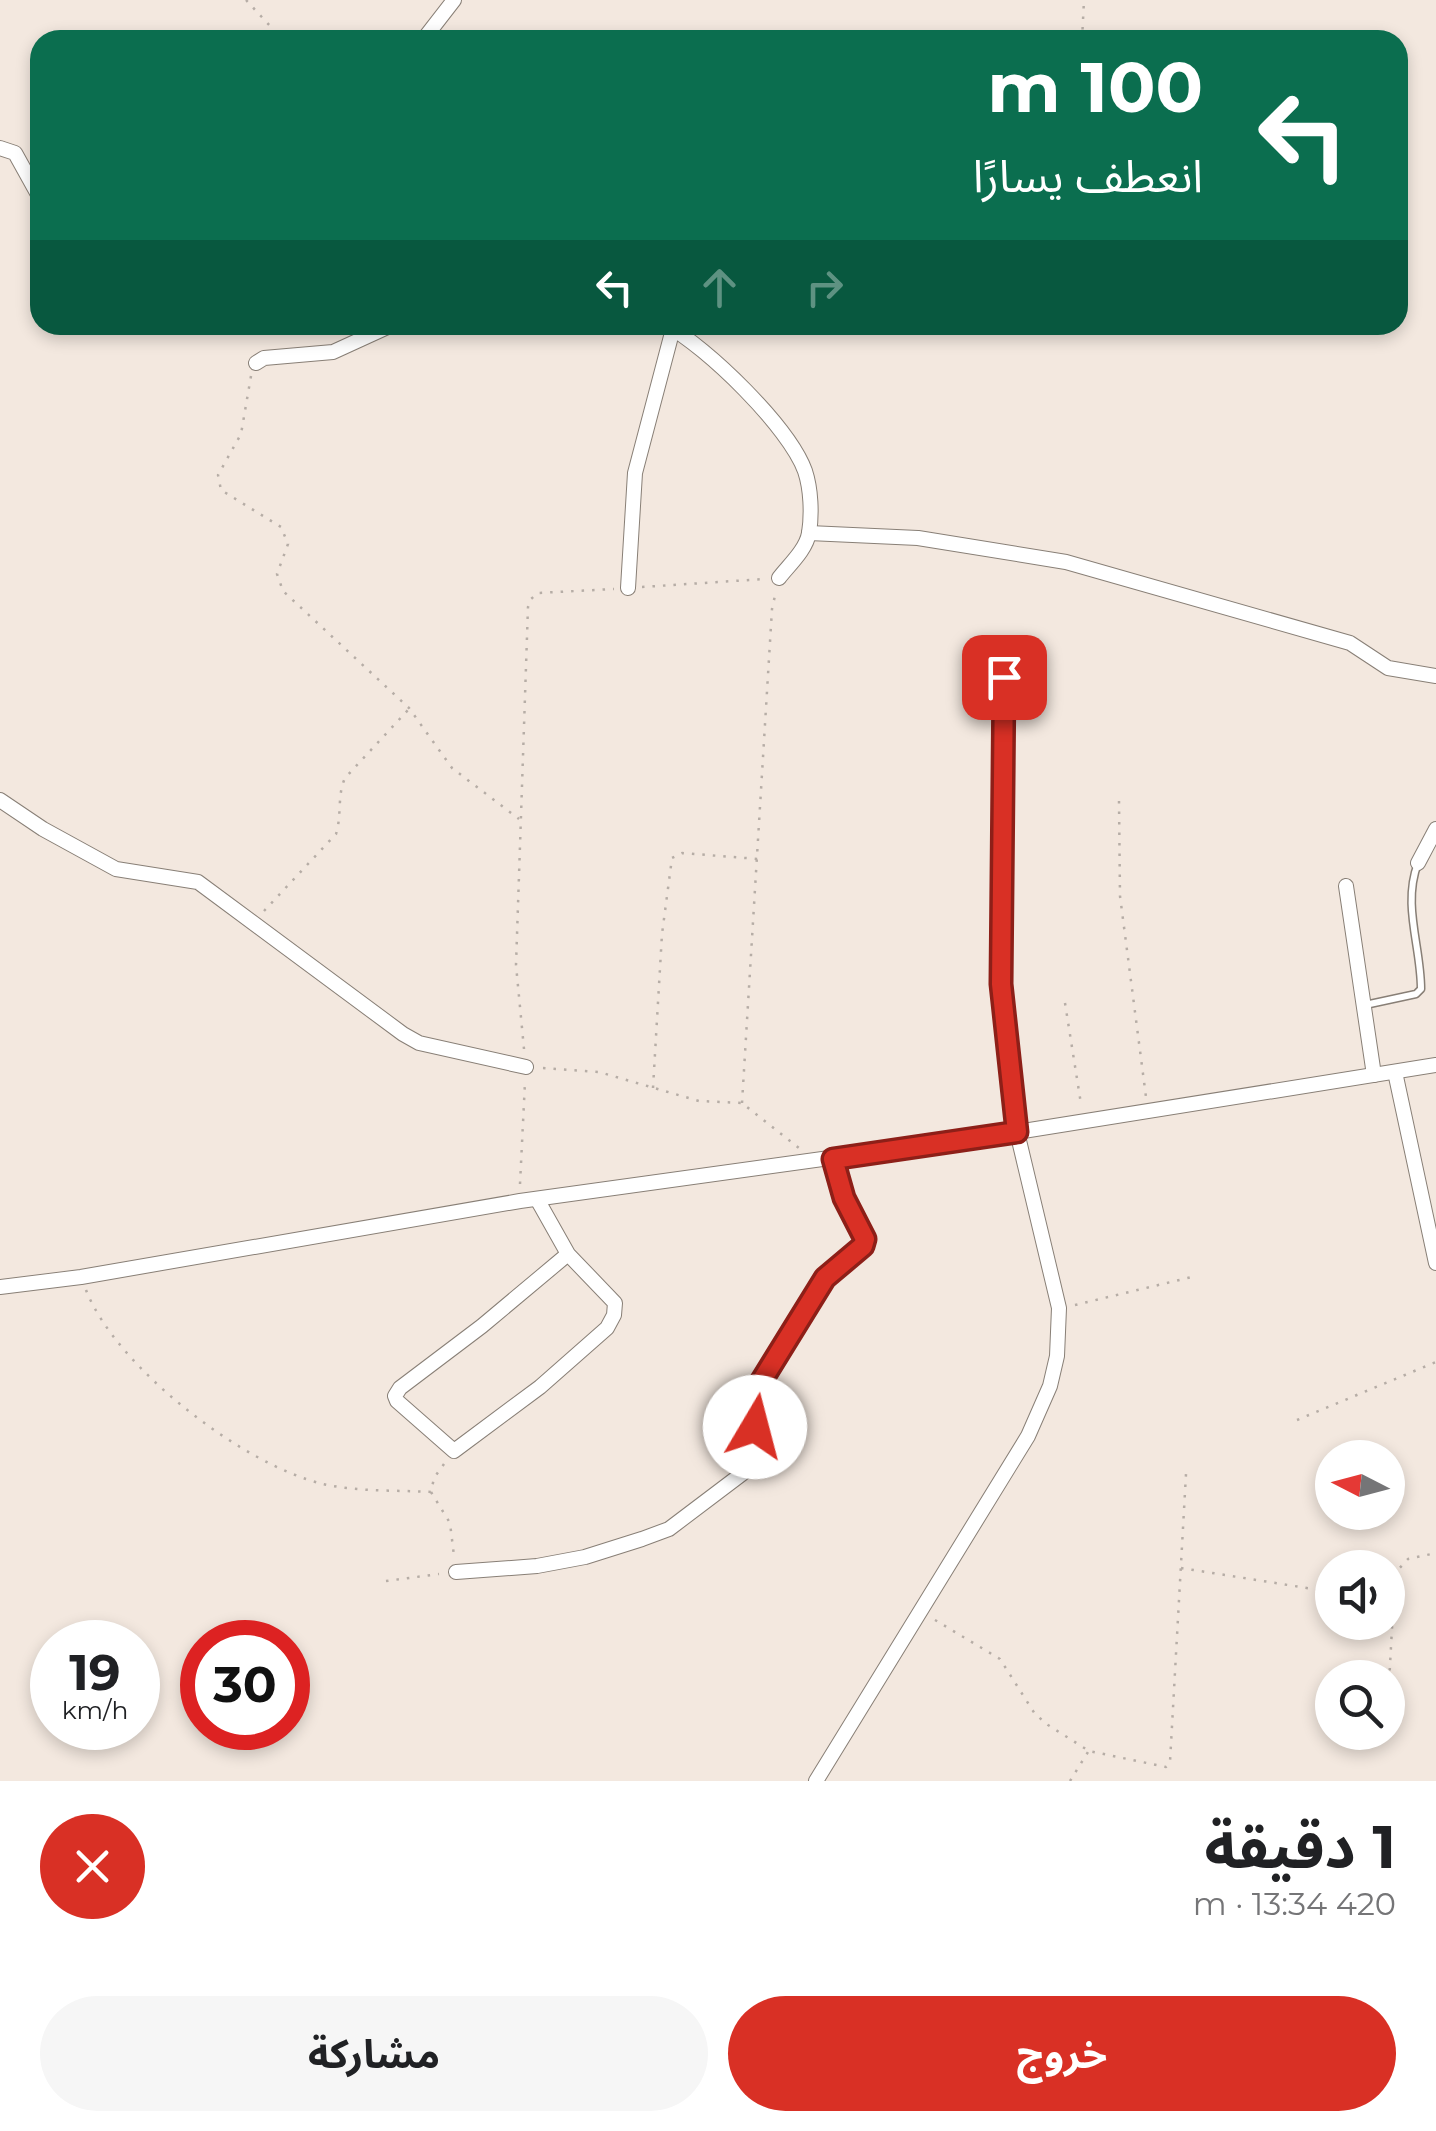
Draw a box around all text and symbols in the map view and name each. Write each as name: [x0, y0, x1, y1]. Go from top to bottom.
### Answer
text: 100 m: [987, 44, 1203, 130]
icon: left: [1238, 70, 1368, 200]
text: انعطف يسارًا: [973, 148, 1203, 203]
icon: left: [587, 260, 642, 315]
icon: ahead: [692, 260, 747, 315]
icon: right: [797, 260, 852, 315]
pin: [962, 635, 1047, 720]
icon: arrive: [977, 650, 1032, 705]
position arrow: [703, 1375, 807, 1479]
north arrow: [1315, 1440, 1405, 1530]
map controls: [1315, 1440, 1405, 1750]
button: sound: [1315, 1550, 1405, 1640]
speed limit sign: 30: [180, 1620, 310, 1750]
text: 19: [69, 1642, 121, 1703]
button: search: [1315, 1660, 1405, 1750]
text: km/h: [62, 1695, 128, 1725]
text: 1 دقيقة: [1205, 1810, 1396, 1883]
button: close: [40, 1814, 145, 1919]
text: 420 m · 13:34: [1193, 1884, 1396, 1923]
button: مشاركة: [40, 1996, 708, 2111]
button: خروج: [728, 1996, 1396, 2111]

